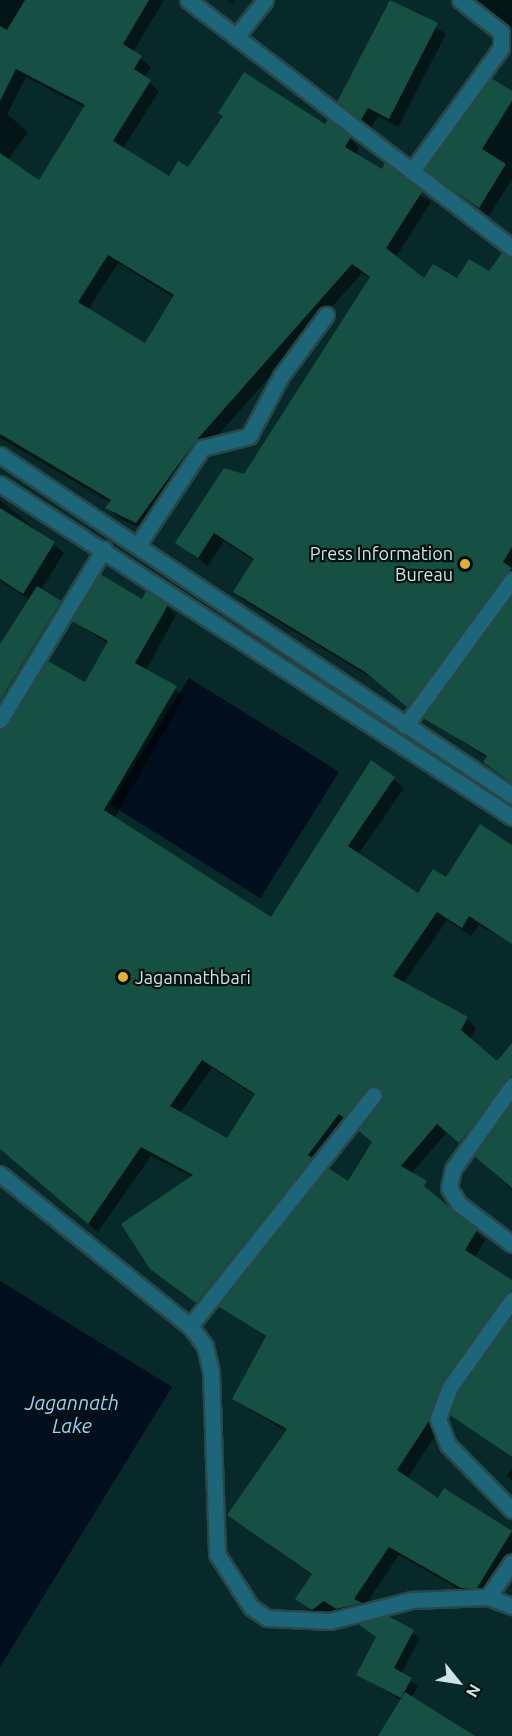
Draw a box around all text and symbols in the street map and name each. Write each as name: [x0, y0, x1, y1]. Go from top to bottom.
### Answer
place label: Press Information Bureau: [310, 543, 453, 586]
marker: Press Information Bureau: [458, 557, 472, 571]
place label: Jagannathbari: [135, 966, 251, 988]
marker: Jagannathbari: [116, 970, 130, 984]
water label: Jagannath Lake: [25, 1390, 119, 1437]
north arrow: [428, 1652, 488, 1712]
text: N: [463, 1681, 484, 1701]

